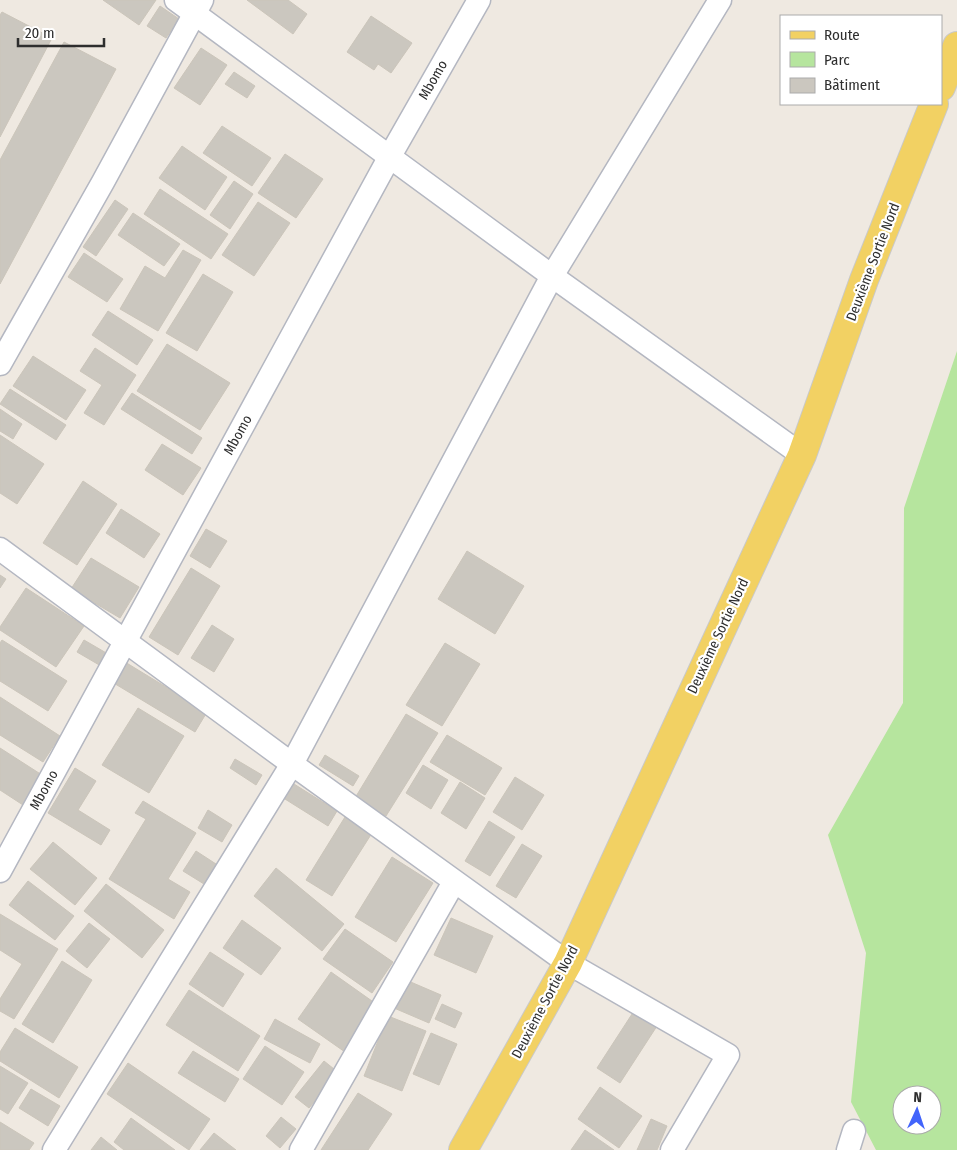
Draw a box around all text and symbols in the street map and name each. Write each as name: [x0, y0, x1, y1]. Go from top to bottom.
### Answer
scale bar: [18, 15, 104, 47]
legend: [780, 15, 942, 105]
text: 20 m: [25, 24, 55, 42]
text: Route: [824, 26, 860, 44]
text: Parc: [824, 51, 850, 69]
street label: Mbomo: [415, 57, 451, 103]
text: Bâtiment: [824, 76, 880, 94]
street label: Deuxième Sortie Nord: [843, 200, 903, 324]
street label: Mbomo: [220, 412, 256, 458]
street label: Deuxième Sortie Nord: [684, 576, 752, 696]
street label: Mbomo: [26, 767, 62, 813]
street label: Deuxième Sortie Nord: [508, 943, 582, 1061]
north arrow: [892, 1085, 942, 1135]
text: N: [913, 1089, 922, 1106]

